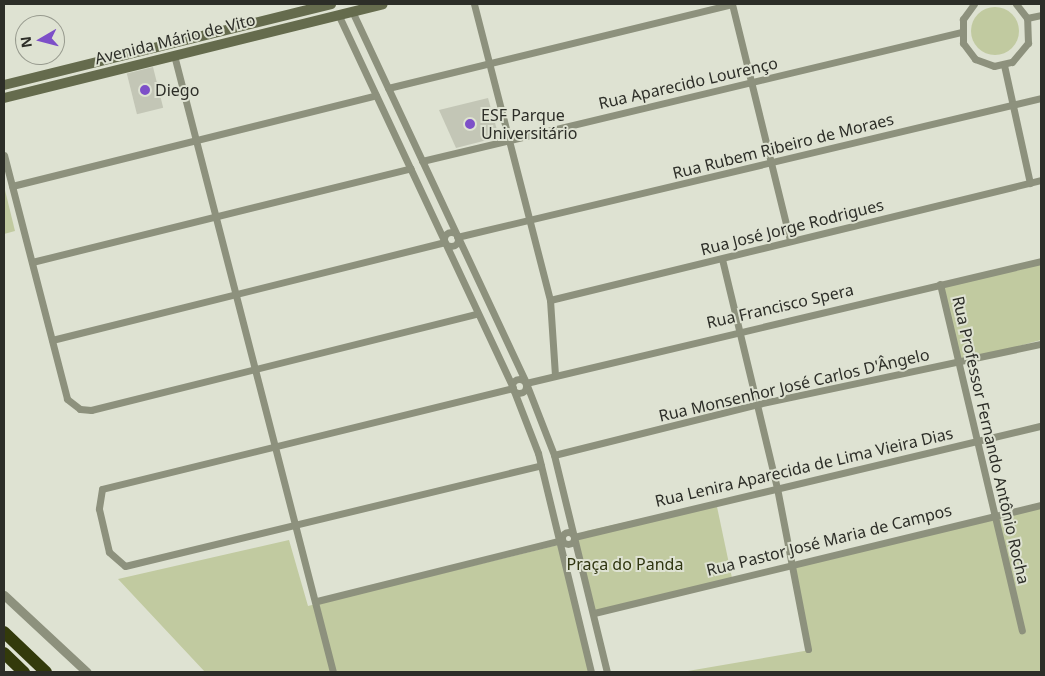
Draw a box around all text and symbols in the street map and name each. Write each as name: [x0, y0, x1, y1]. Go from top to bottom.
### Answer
street label: Avenida Mário de Vito: [93, 10, 257, 68]
north arrow: [15, 15, 65, 65]
text: N: [15, 35, 36, 49]
street label: Rua Aparecido Lourenço: [597, 53, 779, 113]
place label: Diego: [155, 80, 199, 100]
marker: Diego: [139, 84, 151, 96]
place label: ESF Parque Universitário: [481, 105, 577, 143]
street label: Rua Rubem Ribeiro de Moraes: [670, 109, 896, 183]
marker: ESF Parque Universitário: [463, 117, 477, 131]
street label: Rua José Jorge Rodrigues: [698, 195, 886, 259]
street label: Rua Francisco Spera: [705, 280, 855, 332]
street label: Rua Professor Fernando Antônio Rocha: [948, 294, 1034, 586]
street label: Rua Monsenhor José Carlos D'Ângelo: [657, 344, 931, 426]
street label: Rua Lenira Aparecida de Lima Vieira Dias: [653, 423, 955, 511]
street label: Rua Pastor José Maria de Campos: [704, 500, 954, 580]
park label: Praça do Panda: [567, 554, 683, 574]

